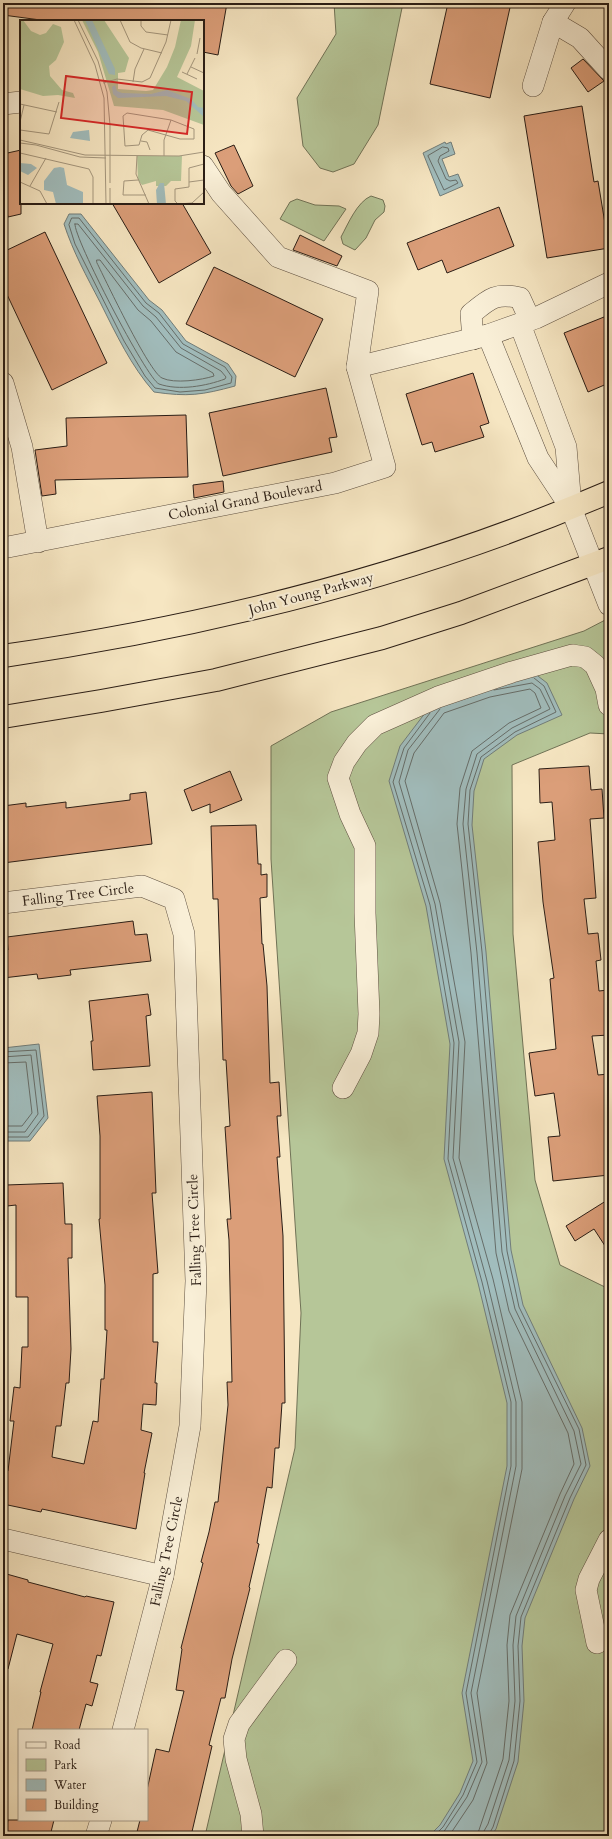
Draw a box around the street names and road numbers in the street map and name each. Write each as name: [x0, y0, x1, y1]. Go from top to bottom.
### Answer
street label: Colonial Grand Boulevard: [166, 476, 324, 525]
street label: John Young Parkway: [245, 568, 376, 620]
street label: Falling Tree Circle: [21, 878, 135, 911]
street label: Falling Tree Circle: [183, 1173, 206, 1287]
street label: Falling Tree Circle: [145, 1494, 187, 1608]

